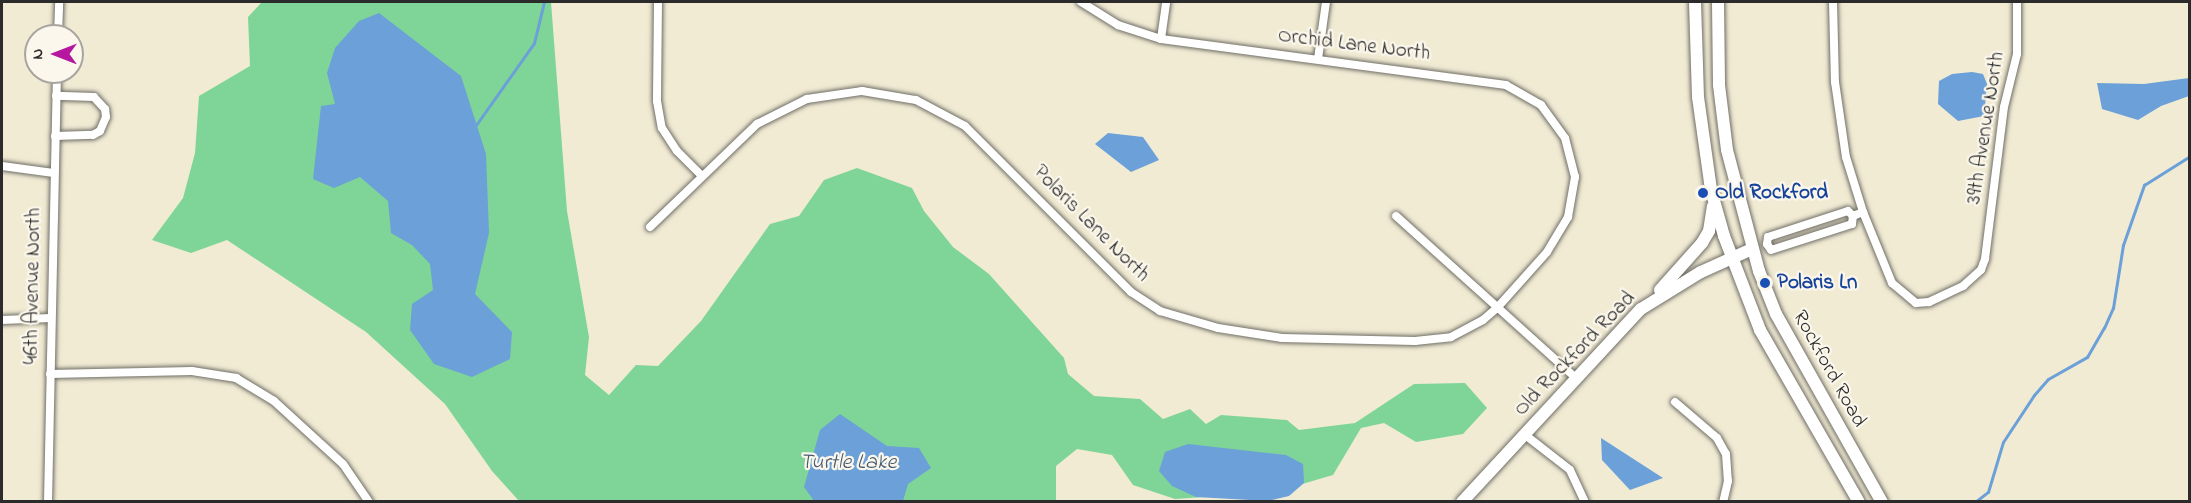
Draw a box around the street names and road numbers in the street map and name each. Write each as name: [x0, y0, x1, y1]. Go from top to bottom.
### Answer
street label: Orchid Lane North: [1276, 23, 1432, 67]
street label: 39th Avenue North: [1962, 50, 2010, 206]
street label: Polaris Lane North: [1027, 160, 1155, 288]
street label: 46th Avenue North: [19, 207, 47, 365]
street label: Old Rockford Road: [1509, 286, 1641, 422]
street label: Rockford Road: [1787, 306, 1871, 432]

